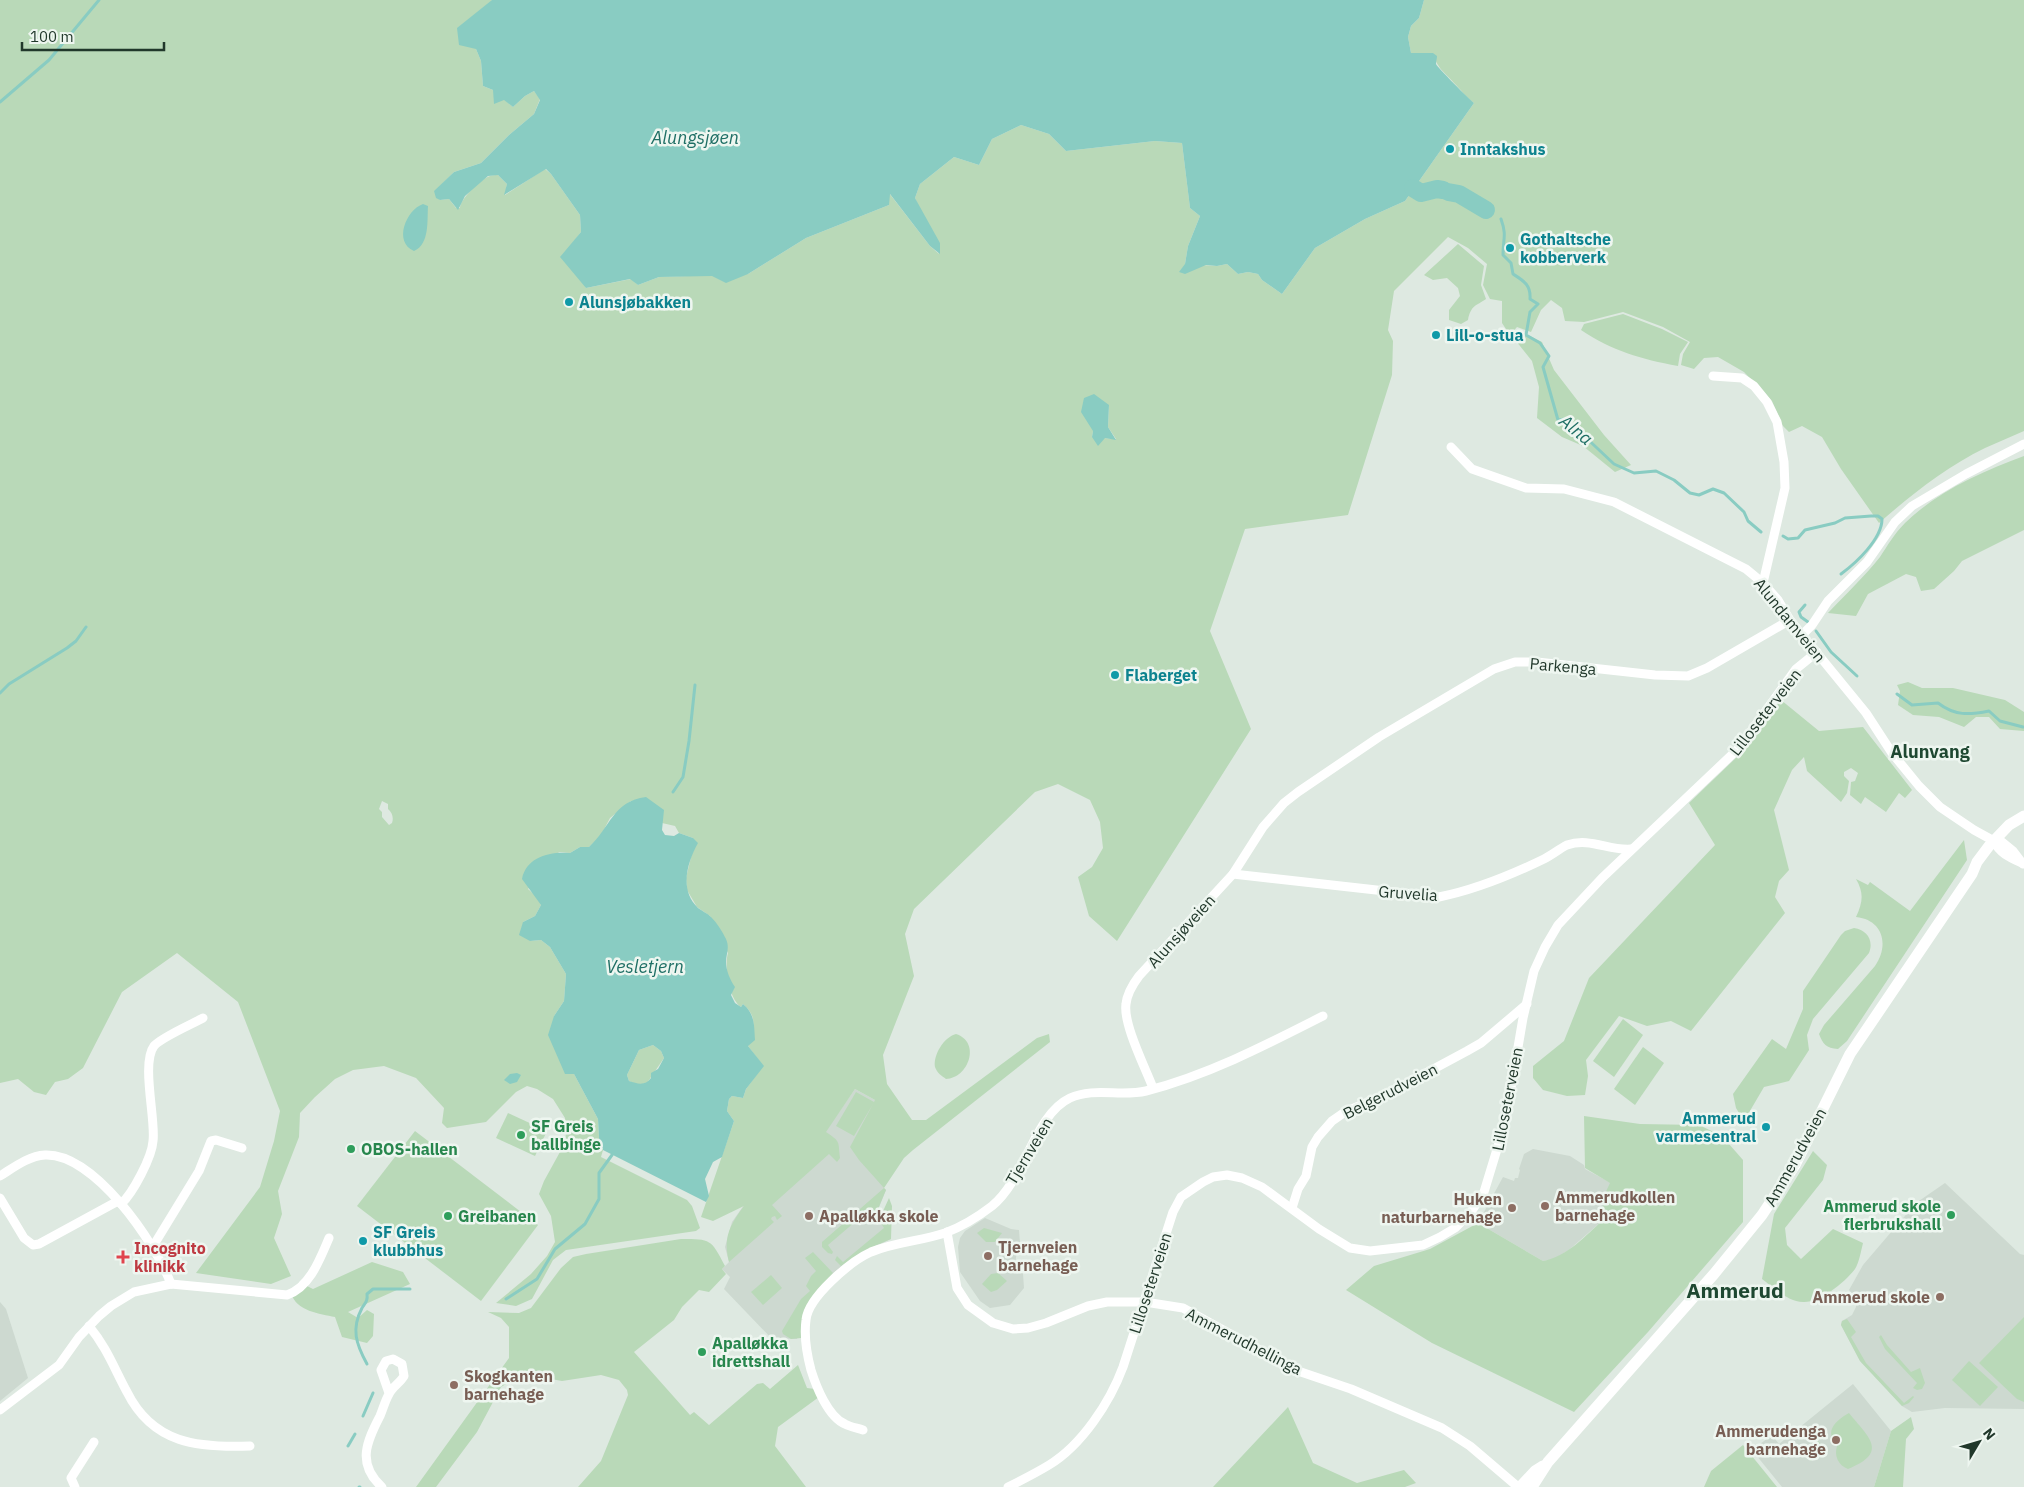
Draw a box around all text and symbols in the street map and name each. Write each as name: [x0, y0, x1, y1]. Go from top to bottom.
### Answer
scale bar: [22, 20, 165, 52]
text: 100 m: [30, 27, 74, 46]
water label: Alungsjøen: [650, 126, 739, 149]
place label: Inntakshus: [1460, 139, 1546, 159]
marker: Inntakshus: [1444, 143, 1456, 155]
place label: Gothaltsche kobberverk: [1520, 229, 1611, 267]
marker: Gothaltsche kobberverk: [1504, 242, 1516, 254]
place label: Alunsjøbakken: [579, 292, 691, 312]
marker: Alunsjøbakken: [563, 296, 575, 308]
place label: Lill-o-stua: [1446, 325, 1524, 345]
marker: Lill-o-stua: [1430, 329, 1442, 341]
water label: Alna: [1554, 409, 1598, 450]
street label: Alundamveien: [1750, 574, 1830, 666]
street label: Parkenga: [1529, 653, 1598, 679]
street label: Lilloseterveien: [1725, 664, 1805, 760]
place label: Flaberget: [1125, 665, 1197, 685]
marker: Flaberget: [1109, 669, 1121, 681]
district label: Alunvang: [1890, 740, 1970, 763]
street label: Gruvelia: [1378, 881, 1439, 905]
street label: Alunsjøveien: [1143, 890, 1219, 972]
water label: Vesletjern: [606, 955, 684, 978]
street label: Lilloseterveien: [1487, 1046, 1527, 1152]
street label: Belgerudveien: [1339, 1059, 1441, 1123]
street label: Ammerudveien: [1760, 1104, 1830, 1210]
place label: Ammerud varmesentral: [1656, 1108, 1756, 1146]
street label: Tjernveien: [1001, 1114, 1057, 1188]
place label: SF Greis ballbinge: [531, 1116, 601, 1154]
marker: Ammerud varmesentral: [1760, 1121, 1772, 1133]
marker: SF Greis ballbinge: [515, 1129, 527, 1141]
place label: OBOS-hallen: [361, 1139, 458, 1159]
marker: OBOS-hallen: [345, 1143, 357, 1155]
place label: Ammerudkollen barnehage: [1555, 1187, 1675, 1225]
place label: Huken naturbarnehage: [1381, 1189, 1502, 1227]
place label: Ammerud skole flerbrukshall: [1823, 1196, 1941, 1234]
marker: Ammerudkollen barnehage: [1539, 1200, 1551, 1212]
marker: Huken naturbarnehage: [1506, 1202, 1518, 1214]
place label: Greibanen: [458, 1206, 536, 1226]
place label: Apalløkka skole: [819, 1206, 939, 1226]
marker: Ammerud skole flerbrukshall: [1945, 1209, 1957, 1221]
marker: Greibanen: [442, 1210, 454, 1222]
marker: Apalløkka skole: [803, 1210, 815, 1222]
place label: SF Greis klubbhus: [373, 1222, 443, 1260]
street label: Lilloseterveien: [1124, 1230, 1176, 1336]
marker: SF Greis klubbhus: [357, 1235, 369, 1247]
place label: Tjernveien barnehage: [998, 1237, 1078, 1275]
place label: Incognito klinikk: [134, 1238, 206, 1276]
marker: Incognito klinikk: [116, 1250, 130, 1264]
marker: Tjernveien barnehage: [982, 1250, 994, 1262]
district label: Ammerud: [1686, 1276, 1784, 1304]
place label: Ammerud skole: [1812, 1287, 1930, 1307]
marker: Ammerud skole: [1934, 1291, 1946, 1303]
street label: Ammerudhellinga: [1183, 1303, 1306, 1379]
place label: Apalløkka idrettshall: [712, 1333, 790, 1371]
marker: Apalløkka idrettshall: [696, 1346, 708, 1358]
place label: Skogkanten barnehage: [464, 1366, 553, 1404]
marker: Skogkanten barnehage: [448, 1379, 460, 1391]
north arrow: [1954, 1417, 2004, 1467]
place label: Ammerudenga barnehage: [1715, 1421, 1826, 1459]
text: N: [1979, 1424, 1999, 1444]
marker: Ammerudenga barnehage: [1830, 1434, 1842, 1446]

